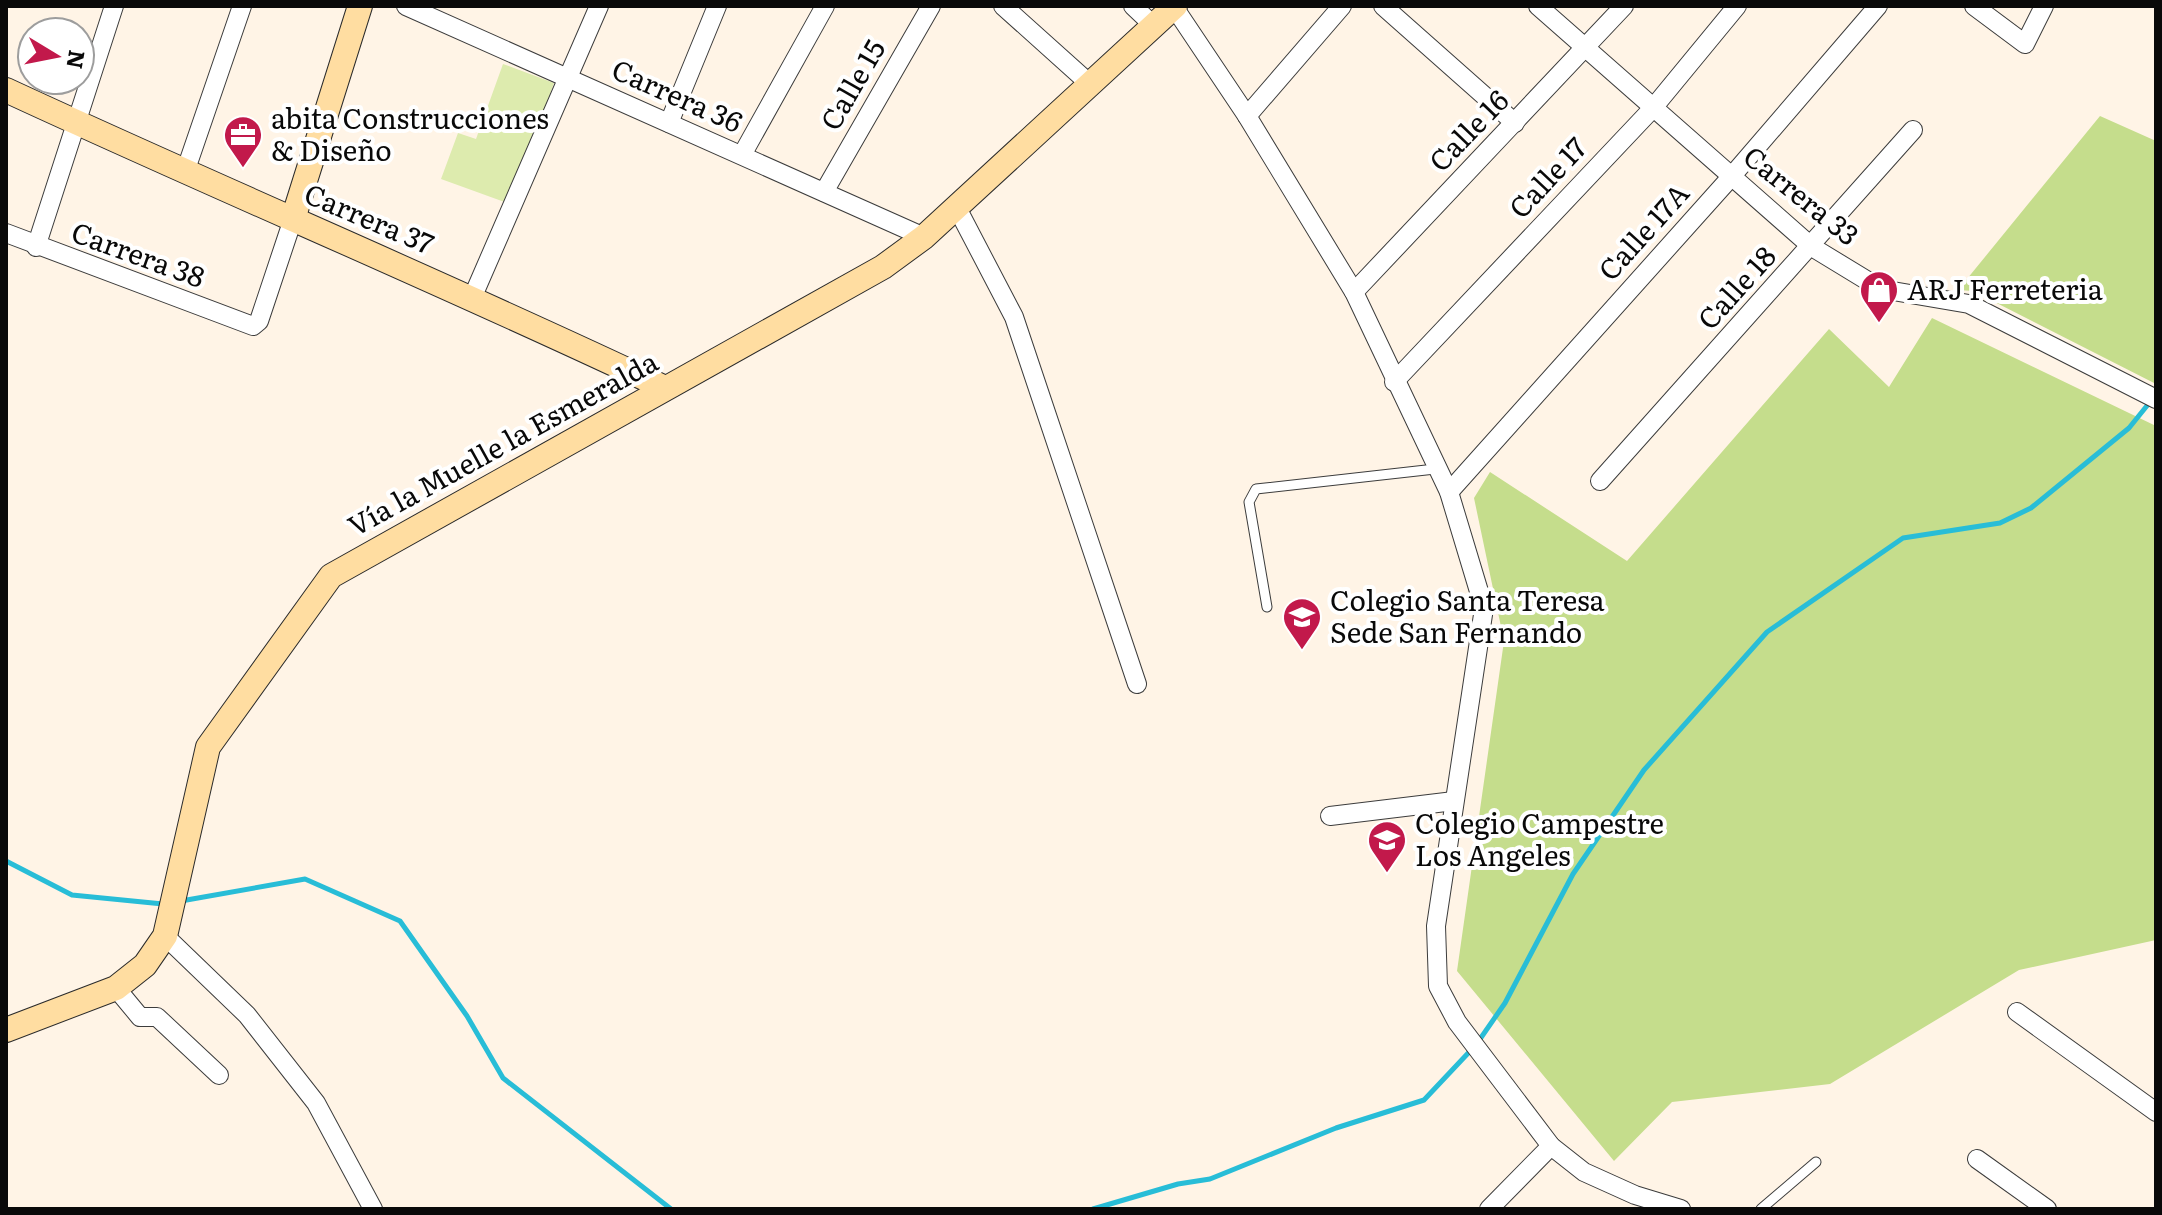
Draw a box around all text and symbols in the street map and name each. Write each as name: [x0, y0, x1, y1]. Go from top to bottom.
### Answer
north arrow: [16, 16, 96, 96]
street label: Calle 15: [808, 31, 894, 137]
street label: Carrera 36: [606, 47, 750, 142]
text: N: [59, 48, 95, 72]
street label: Calle 16: [1418, 79, 1517, 180]
place label: abita Construcciones & Diseño: [271, 96, 549, 170]
office icon: abita Construcciones & Diseño: [222, 114, 264, 169]
street label: Calle 17: [1498, 127, 1595, 227]
street label: Carrera 33: [1735, 135, 1869, 254]
street label: Carrera 37: [298, 171, 441, 263]
street label: Calle 17A: [1587, 172, 1698, 289]
street label: Carrera 38: [66, 210, 211, 297]
street label: Calle 18: [1687, 236, 1785, 338]
place label: ARJ Ferreteria: [1907, 267, 2103, 309]
shop icon: ARJ Ferreteria: [1858, 269, 1900, 324]
street label: Vía la Muelle la Esmeralda: [339, 339, 665, 545]
place label: Colegio Santa Teresa Sede San Fernando: [1330, 578, 1605, 652]
school or university icon: Colegio Santa Teresa Sede San Fernando: [1281, 596, 1323, 651]
place label: Colegio Campestre Los Angeles: [1415, 801, 1664, 875]
school or university icon: Colegio Campestre Los Angeles: [1366, 819, 1408, 874]

